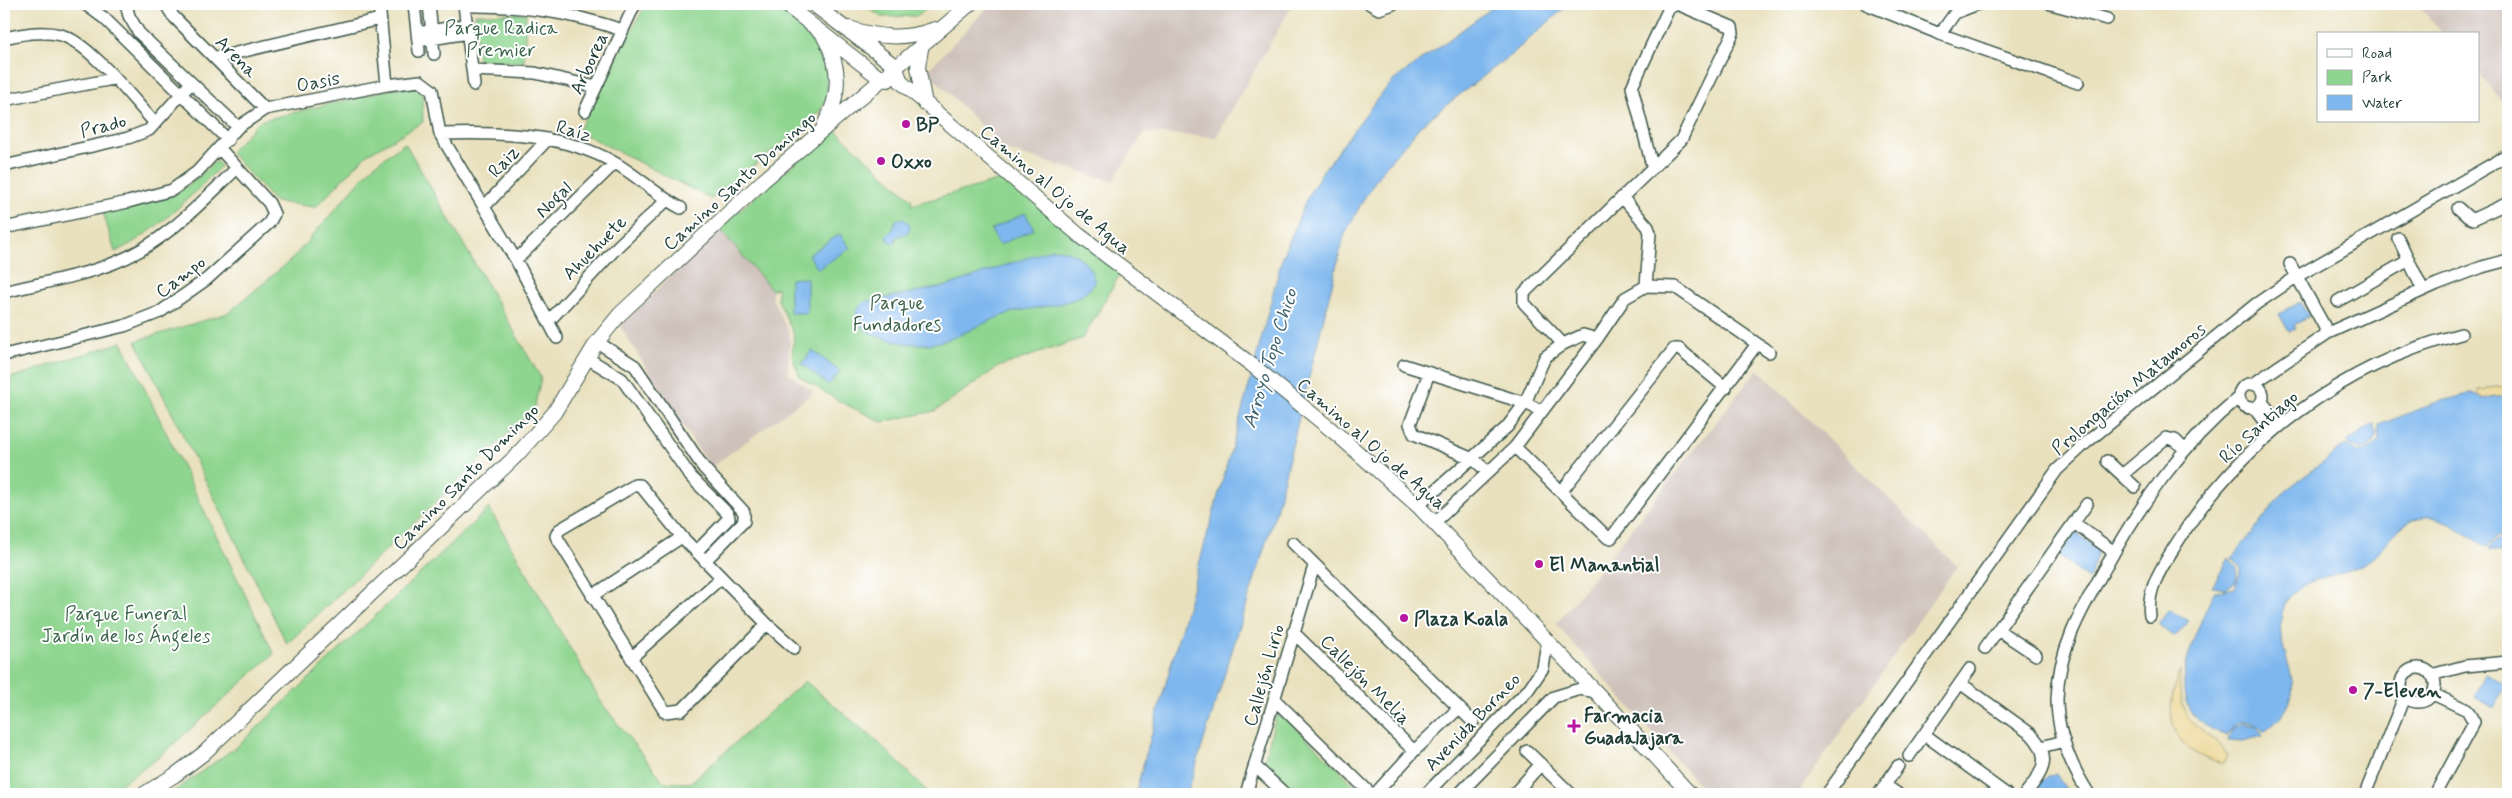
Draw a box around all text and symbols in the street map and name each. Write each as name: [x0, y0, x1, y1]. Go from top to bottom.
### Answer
park label: Parque Radica Premier: [444, 16, 558, 63]
street label: Arborea: [564, 29, 615, 99]
street label: Arena: [209, 30, 263, 84]
legend: [2317, 32, 2480, 122]
text: Road: [2362, 44, 2392, 64]
street label: Oasis: [294, 66, 342, 99]
text: Park: [2362, 68, 2392, 88]
text: Water: [2362, 94, 2402, 114]
street label: Camino Santo Domingo: [658, 106, 823, 257]
street label: Prado: [78, 109, 129, 144]
place label: BP: [916, 113, 940, 138]
street label: Raíz: [553, 114, 594, 149]
marker: BP: [900, 118, 912, 130]
street label: Camino al Ojo de Agua: [974, 120, 1136, 261]
street label: Raiz: [483, 141, 525, 184]
place label: Oxxo: [891, 150, 932, 175]
marker: Oxxo: [875, 155, 887, 167]
street label: Nogal: [530, 176, 580, 226]
street label: Ahuehuete: [557, 210, 633, 286]
street label: Campo: [151, 250, 211, 304]
water label: Arroyo Topo Chico: [1236, 284, 1305, 432]
park label: Parque Fundadores: [853, 291, 941, 338]
street label: Prolongación Matamoros: [2046, 317, 2213, 463]
street label: Camino al Ojo de Agua: [1291, 372, 1451, 517]
street label: Río Santiago: [2214, 385, 2305, 470]
street label: Camino Santo Domingo: [387, 398, 546, 557]
place label: El Manantial: [1549, 553, 1660, 578]
marker: El Manantial: [1533, 558, 1545, 570]
park label: Parque Funeral Jardín de los Ángeles: [41, 602, 211, 652]
place label: Plaza Koala: [1414, 607, 1508, 632]
marker: Plaza Koala: [1398, 612, 1410, 624]
street label: Callejón Lirio: [1238, 621, 1291, 729]
street label: Callejón Melia: [1314, 629, 1416, 731]
street label: Avenida Borneo: [1420, 667, 1527, 777]
place label: 7-Eleven: [2363, 679, 2441, 704]
marker: 7-Eleven: [2347, 684, 2359, 696]
place label: Farmacia Guadalajara: [1584, 704, 1684, 751]
marker: Farmacia Guadalajara: [1568, 720, 1580, 732]

